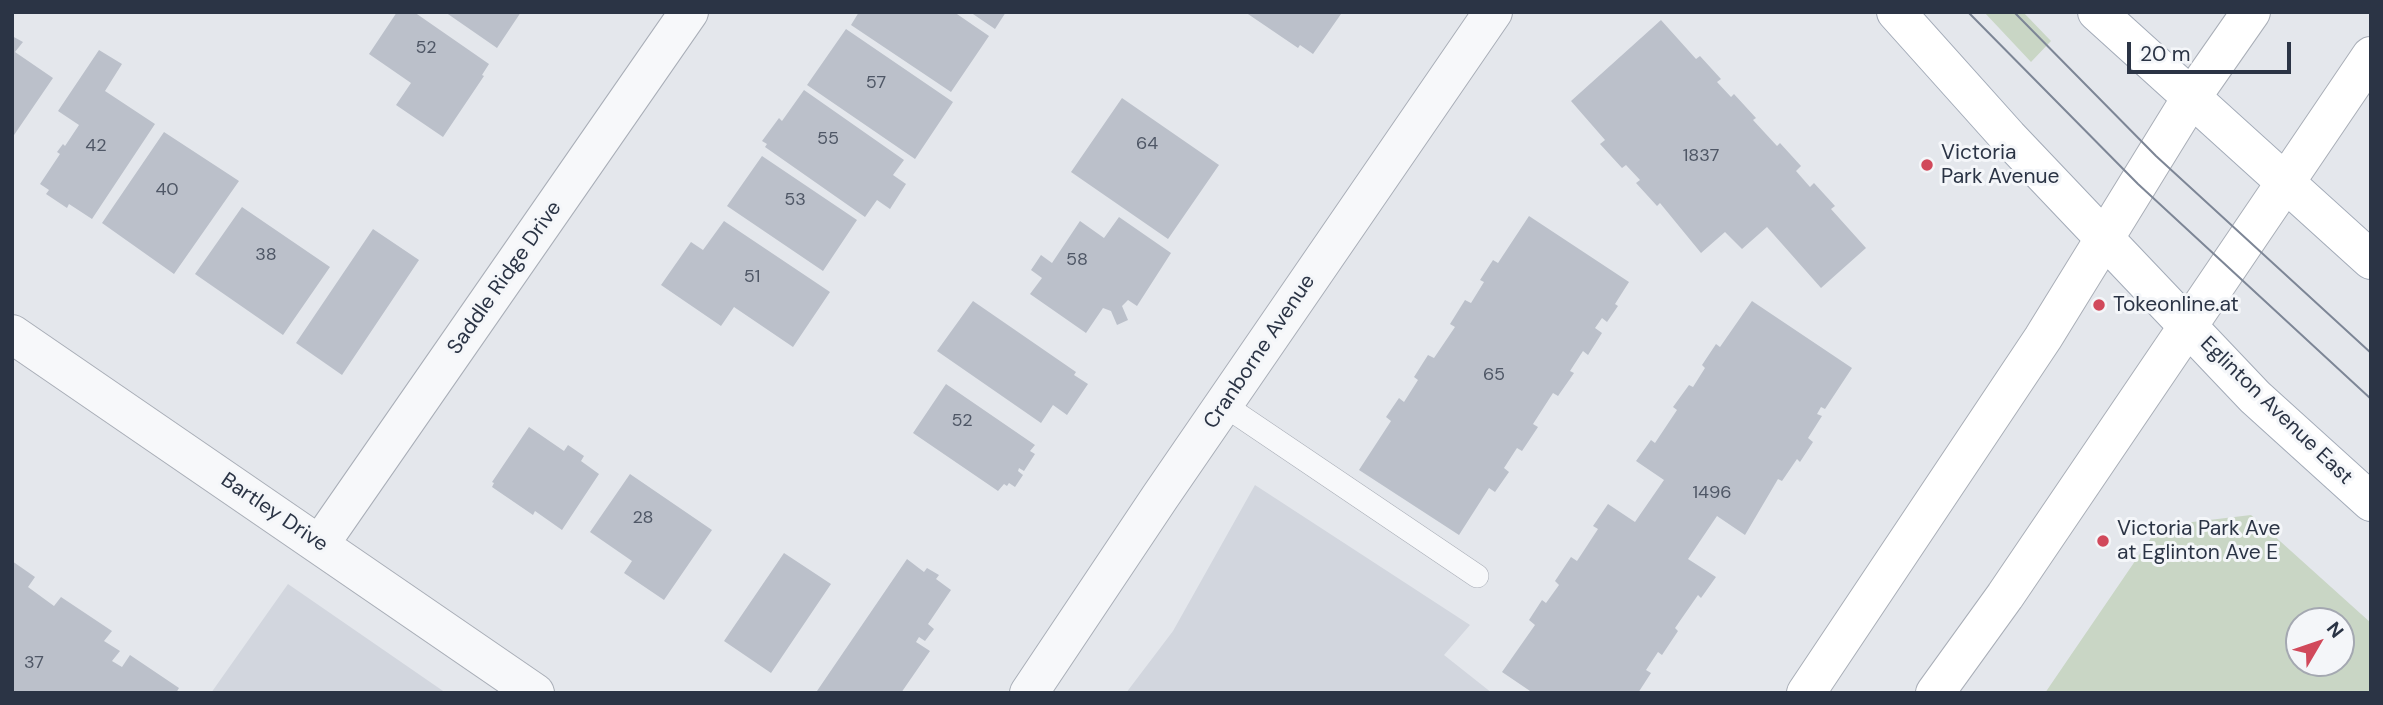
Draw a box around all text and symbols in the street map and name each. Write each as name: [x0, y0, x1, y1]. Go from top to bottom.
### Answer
scale bar: [2131, 28, 2296, 72]
house number: 52: [415, 37, 437, 59]
text: 20 m: [2140, 40, 2191, 68]
house number: 57: [866, 72, 886, 94]
house number: 55: [817, 128, 839, 150]
house number: 64: [1136, 133, 1158, 155]
house number: 42: [85, 135, 107, 157]
place label: Victoria Park Avenue: [1941, 140, 2059, 190]
house number: 1837: [1683, 145, 1719, 167]
marker: Victoria Park Avenue: [1919, 157, 1935, 173]
house number: 40: [155, 179, 179, 201]
house number: 53: [784, 189, 806, 211]
street label: Saddle Ridge Drive: [443, 196, 567, 360]
house number: 38: [255, 244, 277, 266]
house number: 58: [1066, 249, 1088, 271]
house number: 51: [744, 266, 760, 288]
street label: Cranborne Avenue: [1199, 270, 1321, 434]
place label: Tokeonline.at: [2113, 292, 2239, 318]
marker: Tokeonline.at: [2091, 297, 2107, 313]
street label: Eglinton Avenue East: [2195, 332, 2357, 490]
house number: 65: [1483, 364, 1505, 386]
house number: 52: [951, 410, 973, 432]
street label: Bartley Drive: [216, 468, 332, 558]
house number: 1496: [1692, 482, 1732, 504]
house number: 28: [632, 507, 654, 529]
place label: Victoria Park Ave at Eglinton Ave E: [2117, 516, 2280, 566]
marker: Victoria Park Ave at Eglinton Ave E: [2095, 533, 2111, 549]
north arrow: [2285, 607, 2355, 677]
text: N: [2321, 616, 2349, 643]
house number: 37: [24, 652, 44, 674]

